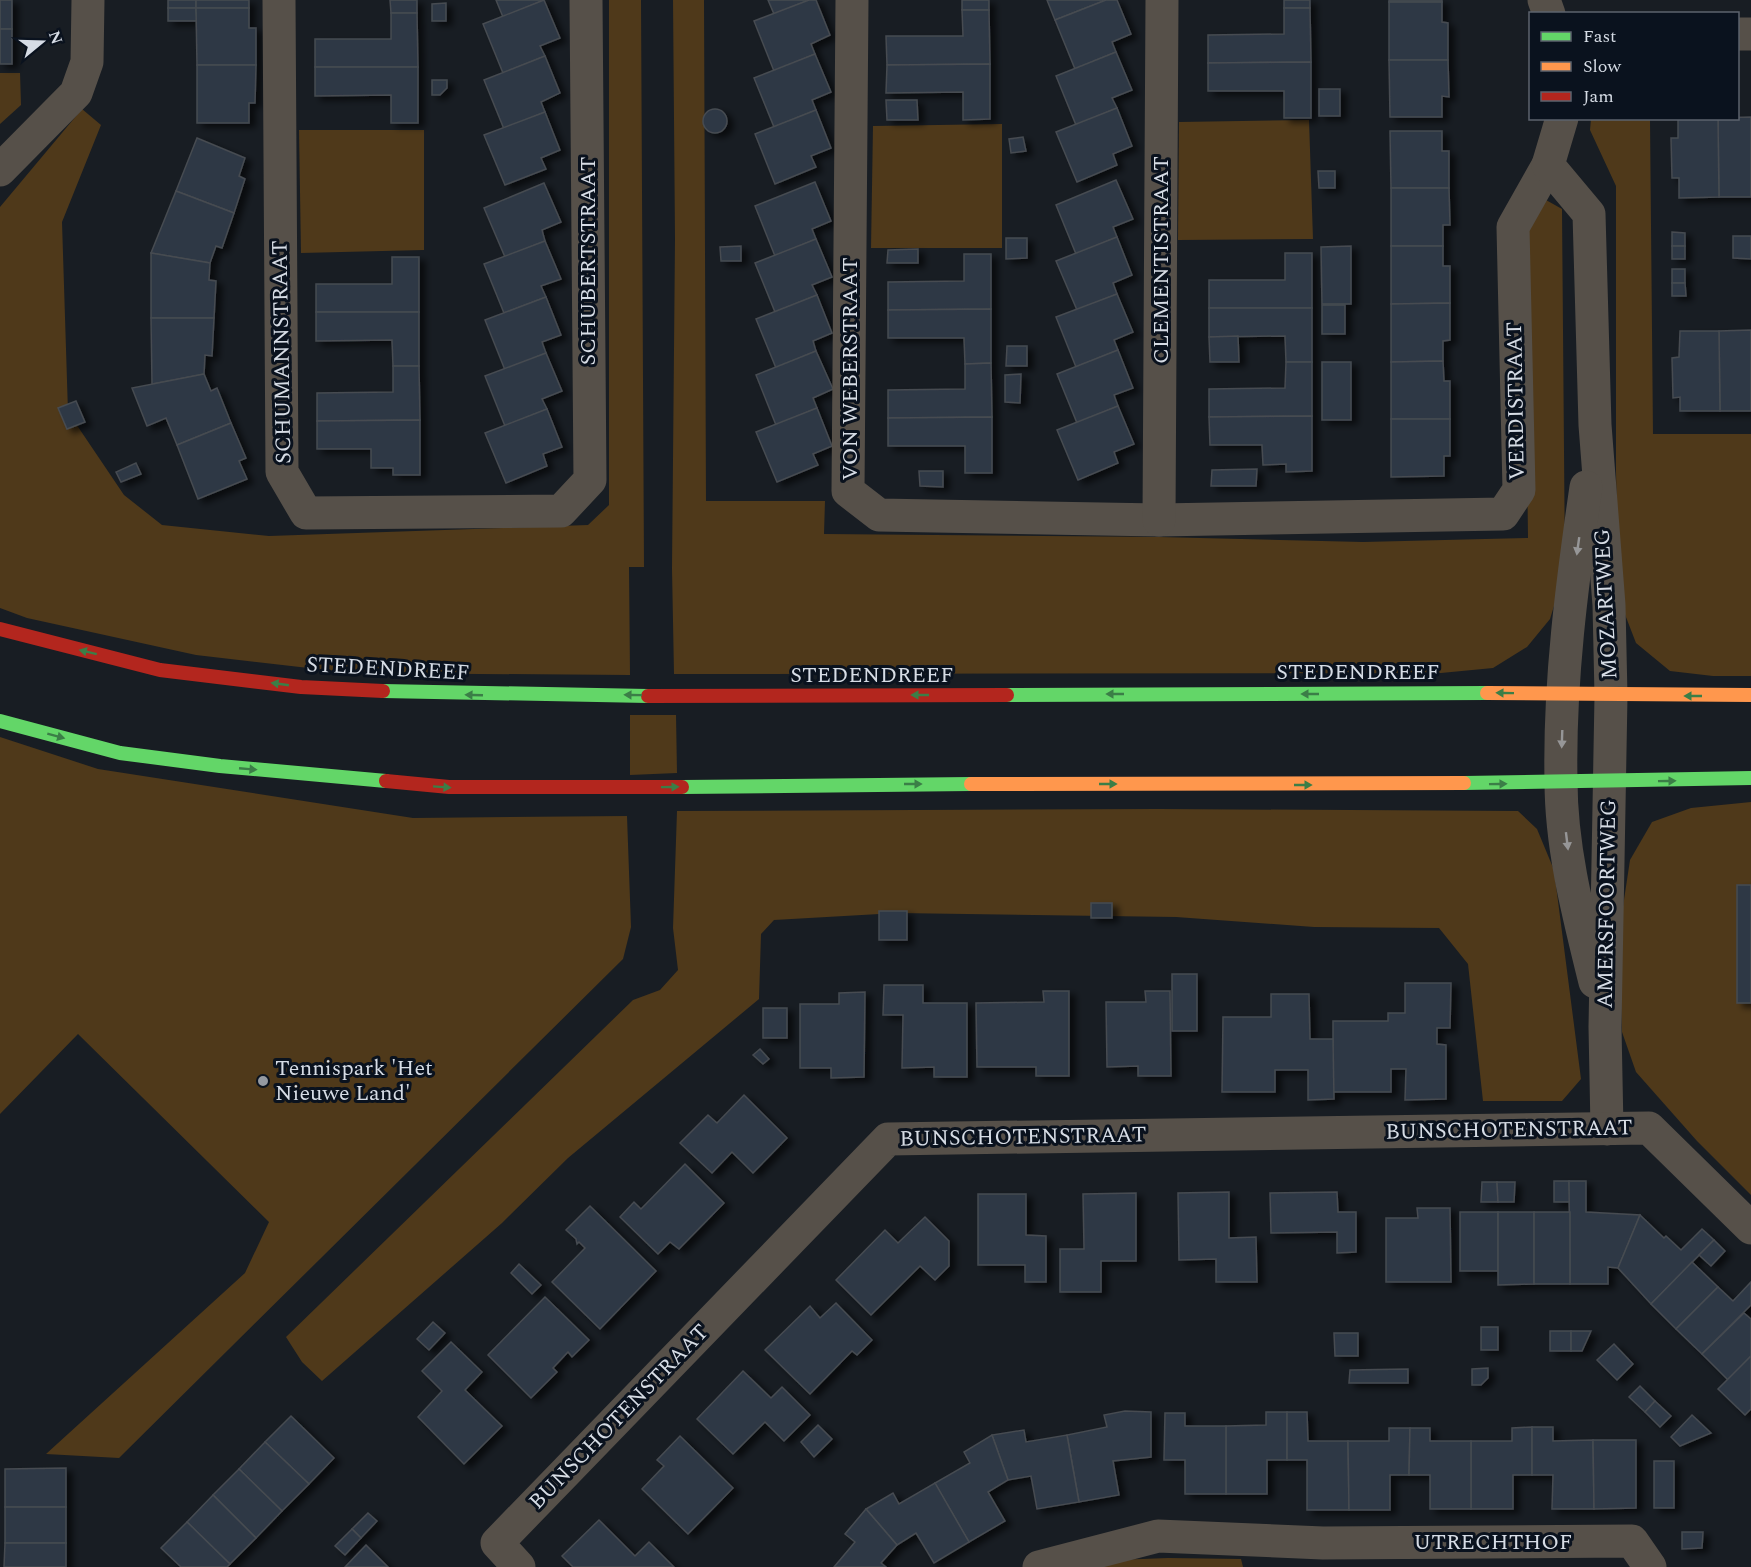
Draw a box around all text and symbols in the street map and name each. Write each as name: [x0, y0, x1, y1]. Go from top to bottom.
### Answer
north arrow: [12, 12, 72, 72]
legend: [1529, 12, 1739, 120]
text: Fast: [1583, 23, 1616, 50]
text: N: [42, 27, 69, 48]
text: Slow: [1583, 53, 1622, 80]
text: Jam: [1583, 83, 1614, 110]
street label: SCHUBERTSTRAAT: [572, 156, 605, 366]
street label: CLEMENTISTRAAT: [1145, 156, 1178, 364]
street label: SCHUMANNSTRAAT: [264, 240, 300, 464]
street label: VON WEBERSTRAAT: [834, 257, 867, 481]
street label: VERDISTRAAT: [1498, 321, 1534, 481]
street label: MOZARTWEG: [1586, 528, 1626, 680]
one-way arrow: [1573, 536, 1582, 555]
one-way arrow: [79, 647, 97, 657]
street label: STEDENDREEF: [306, 648, 470, 690]
street label: STEDENDREEF: [1276, 656, 1440, 689]
street label: STEDENDREEF: [790, 659, 954, 692]
one-way arrow: [270, 680, 289, 689]
one-way arrow: [1495, 688, 1514, 698]
one-way arrow: [1300, 689, 1319, 698]
one-way arrow: [465, 690, 484, 699]
one-way arrow: [910, 690, 929, 700]
one-way arrow: [1105, 690, 1124, 699]
one-way arrow: [623, 691, 642, 700]
one-way arrow: [1683, 691, 1702, 701]
one-way arrow: [1557, 729, 1567, 748]
one-way arrow: [47, 732, 66, 742]
one-way arrow: [239, 764, 258, 774]
one-way arrow: [1657, 776, 1676, 786]
one-way arrow: [903, 779, 922, 789]
one-way arrow: [1098, 779, 1117, 789]
one-way arrow: [1488, 779, 1507, 788]
one-way arrow: [1293, 780, 1312, 790]
one-way arrow: [433, 782, 452, 791]
one-way arrow: [661, 782, 680, 792]
street label: AMERSFOORTWEG: [1589, 799, 1625, 1009]
one-way arrow: [1562, 831, 1572, 850]
place label: Tennispark 'Het Nieuwe Land': [275, 1052, 433, 1110]
marker: Tennispark 'Het Nieuwe Land': [256, 1074, 270, 1088]
street label: BUNSCHOTENSTRAAT: [1385, 1111, 1633, 1149]
street label: BUNSCHOTENSTRAAT: [899, 1118, 1147, 1156]
street label: BUNSCHOTENSTRAAT: [521, 1317, 717, 1517]
street label: UTRECHTHOF: [1413, 1526, 1573, 1559]

